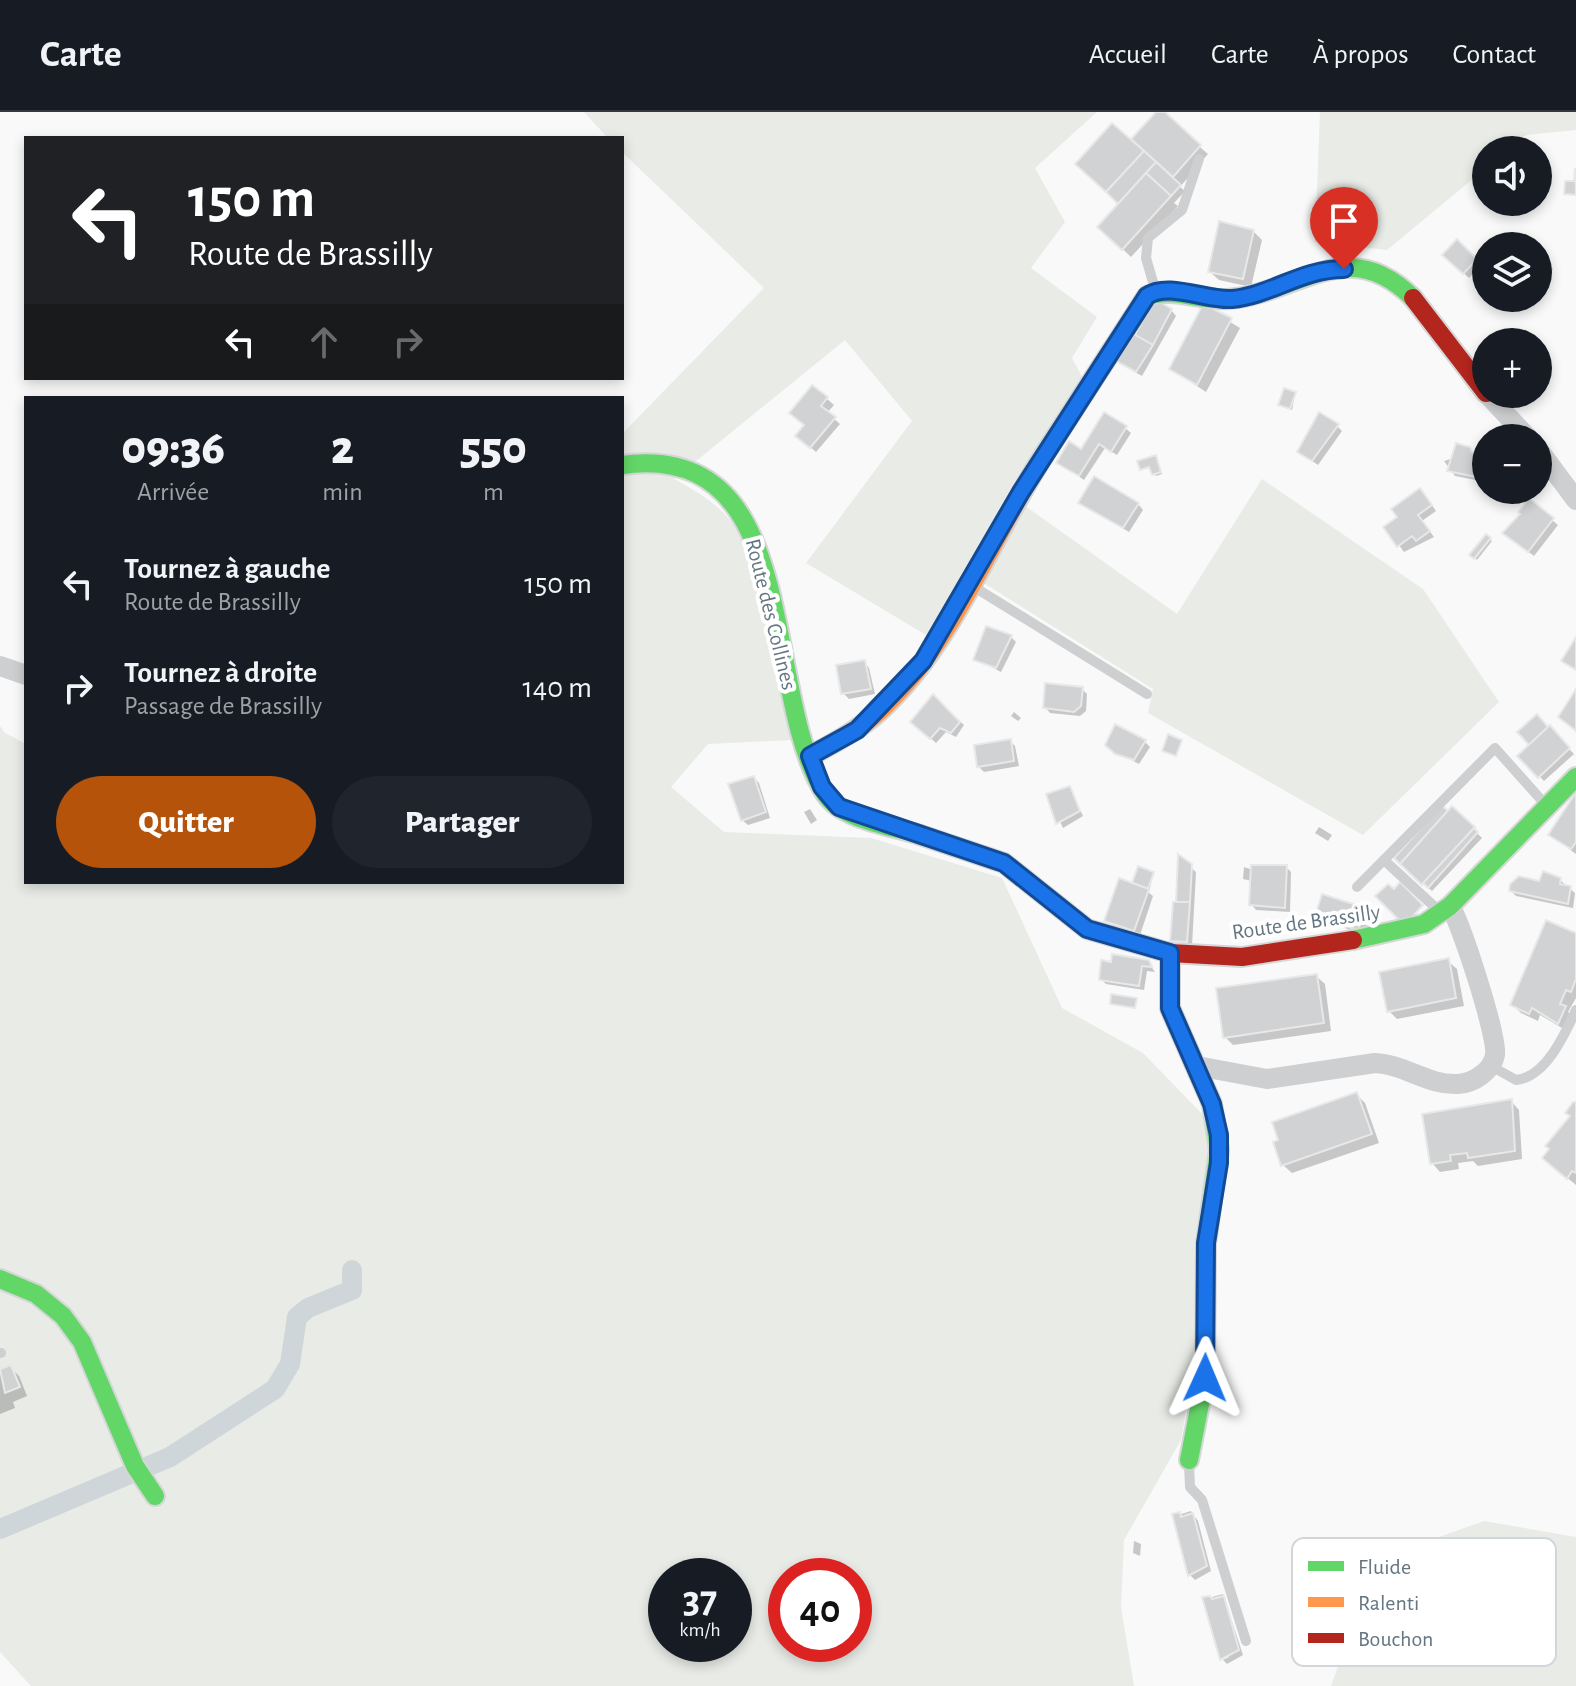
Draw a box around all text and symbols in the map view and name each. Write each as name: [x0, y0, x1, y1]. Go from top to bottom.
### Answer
text: Carte: [40, 36, 122, 74]
text: Accueil: [1089, 41, 1167, 69]
text: Carte: [1211, 41, 1269, 69]
text: À propos: [1313, 41, 1409, 69]
text: Contact: [1453, 41, 1536, 69]
map controls: [1472, 136, 1552, 504]
button: sound: [1472, 136, 1552, 216]
icon: left: [56, 168, 160, 272]
text: 150 m: [188, 171, 315, 227]
pin: [1310, 187, 1378, 269]
icon: arrive: [1322, 199, 1366, 243]
button: layers: [1472, 232, 1552, 312]
text: Route de Brassilly: [188, 236, 433, 272]
icon: left: [218, 320, 262, 364]
icon: ahead: [302, 320, 346, 364]
icon: right: [386, 320, 430, 364]
button: +: [1472, 328, 1552, 408]
button: −: [1472, 424, 1552, 504]
text: 09:36: [121, 425, 225, 473]
text: 2: [331, 425, 354, 473]
text: 550: [460, 425, 527, 473]
text: Arrivée: [137, 479, 209, 505]
text: min: [322, 479, 363, 505]
text: m: [483, 479, 504, 505]
street label: Route des Collines: [742, 536, 800, 692]
text: Tournez à gauche: [124, 554, 331, 584]
icon: left: [56, 562, 100, 606]
text: 150 m: [524, 569, 592, 599]
text: Route de Brassilly: [124, 589, 301, 615]
text: Tournez à droite: [124, 658, 317, 688]
icon: right: [56, 666, 100, 710]
text: 140 m: [522, 673, 592, 703]
text: Passage de Brassilly: [124, 693, 322, 719]
button: Quitter: [56, 776, 316, 868]
button: Partager: [332, 776, 592, 868]
street label: Route de Brassilly: [1231, 901, 1382, 943]
position arrow: [1163, 1336, 1247, 1420]
legend: [1292, 1538, 1556, 1666]
text: Fluide: [1358, 1556, 1411, 1578]
speed limit sign: 40: [768, 1558, 872, 1662]
text: 37: [683, 1580, 717, 1620]
text: Ralenti: [1358, 1592, 1419, 1614]
text: km/h: [679, 1620, 721, 1640]
text: Bouchon: [1358, 1628, 1433, 1650]

